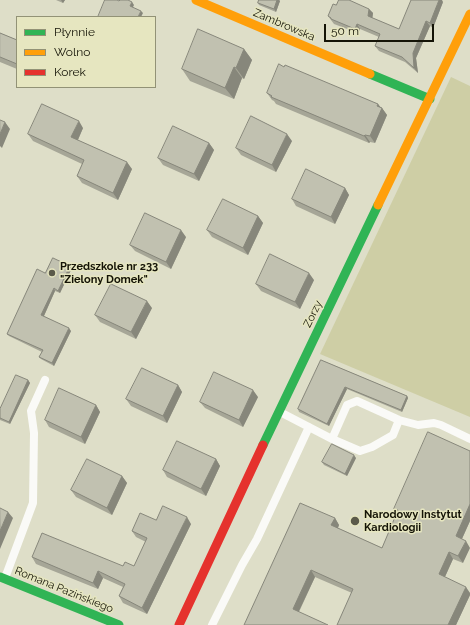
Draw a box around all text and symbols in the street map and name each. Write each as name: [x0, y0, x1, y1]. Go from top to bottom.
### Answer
street label: Zambrowska: [251, 6, 317, 44]
legend: [16, 16, 156, 88]
scale bar: [326, 16, 436, 42]
text: 50 m: [331, 24, 359, 38]
text: Płynnie: [54, 25, 95, 39]
text: Wolno: [54, 45, 90, 59]
text: Korek: [54, 65, 86, 79]
place label: Przedszkole nr 233 "Zielony Domek": [60, 260, 158, 286]
marker: Przedszkole nr 233 "Zielony Domek": [47, 268, 57, 278]
street label: Zorzy: [301, 298, 325, 330]
place label: Narodowy Instytut Kardiologii: [364, 508, 462, 534]
marker: Narodowy Instytut Kardiologii: [349, 515, 361, 527]
street label: Romana Pazińskiego: [13, 564, 115, 616]

